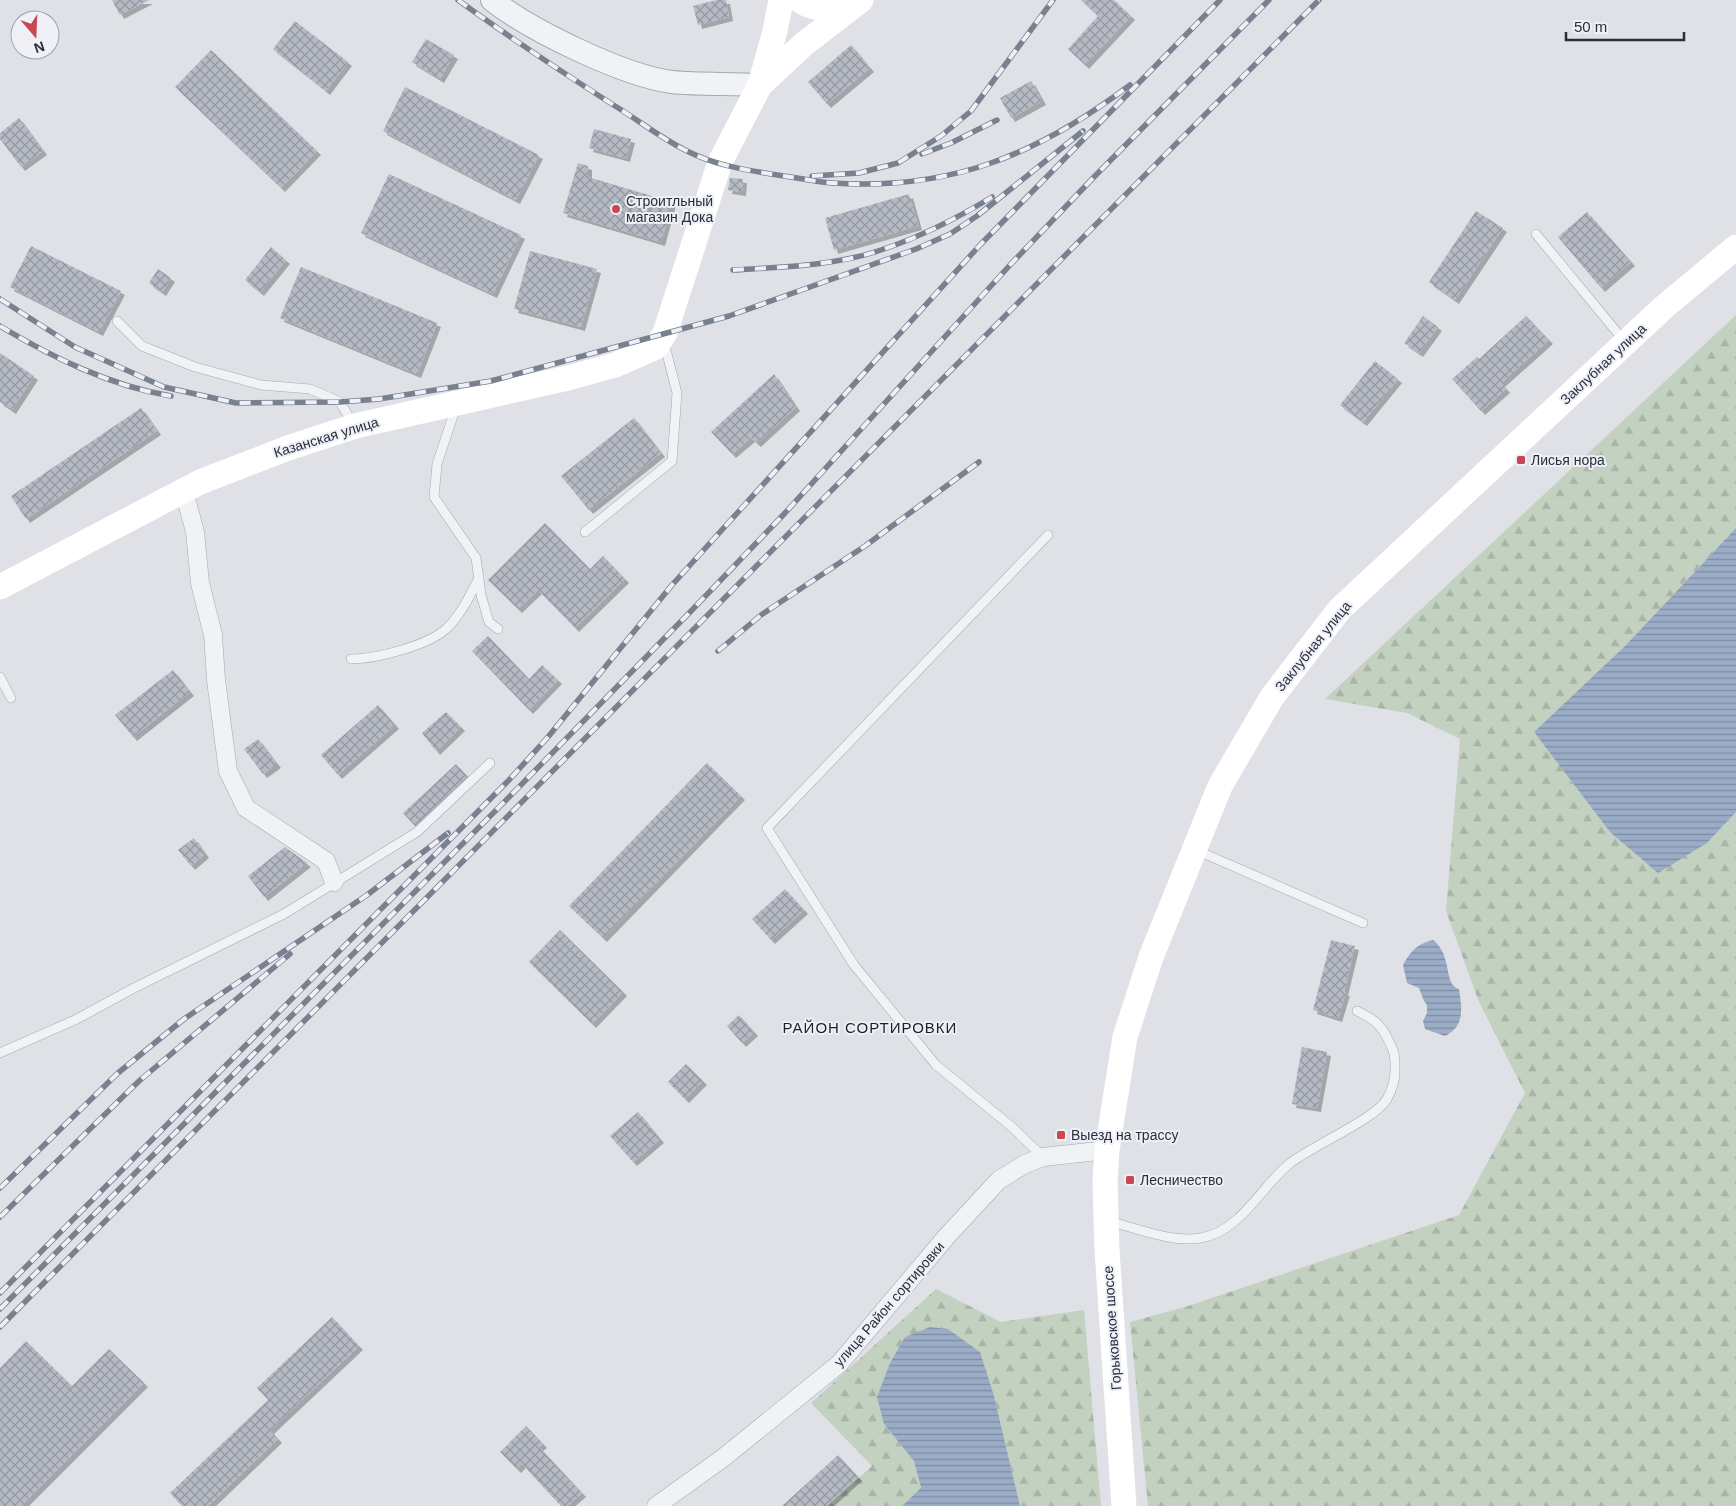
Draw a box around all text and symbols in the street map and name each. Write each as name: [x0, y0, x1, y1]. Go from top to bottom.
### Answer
north arrow: [10, 10, 60, 60]
scale bar: [1566, 10, 1684, 42]
text: 50 m: [1574, 18, 1607, 35]
text: N: [32, 38, 47, 57]
place label: Строитльный магазин Дока: [626, 193, 714, 225]
marker: Строитльный магазин Дока: [610, 203, 622, 215]
street label: Заклубная улица: [1557, 320, 1649, 408]
street label: Казанская улица: [272, 413, 381, 461]
place label: Лисья нора: [1531, 452, 1605, 468]
marker: Лисья нора: [1515, 454, 1527, 466]
street label: Заклубная улица: [1272, 598, 1354, 694]
district label: РАЙОН СОРТИРОВКИ: [783, 1019, 957, 1036]
place label: Выезд на трассу: [1071, 1127, 1178, 1143]
marker: Выезд на трассу: [1055, 1129, 1067, 1141]
place label: Лесничество: [1140, 1172, 1223, 1188]
marker: Лесничество: [1124, 1174, 1136, 1186]
street label: улица Район сортировки: [831, 1238, 947, 1370]
street label: Горьковское шоссе: [1100, 1265, 1124, 1391]

